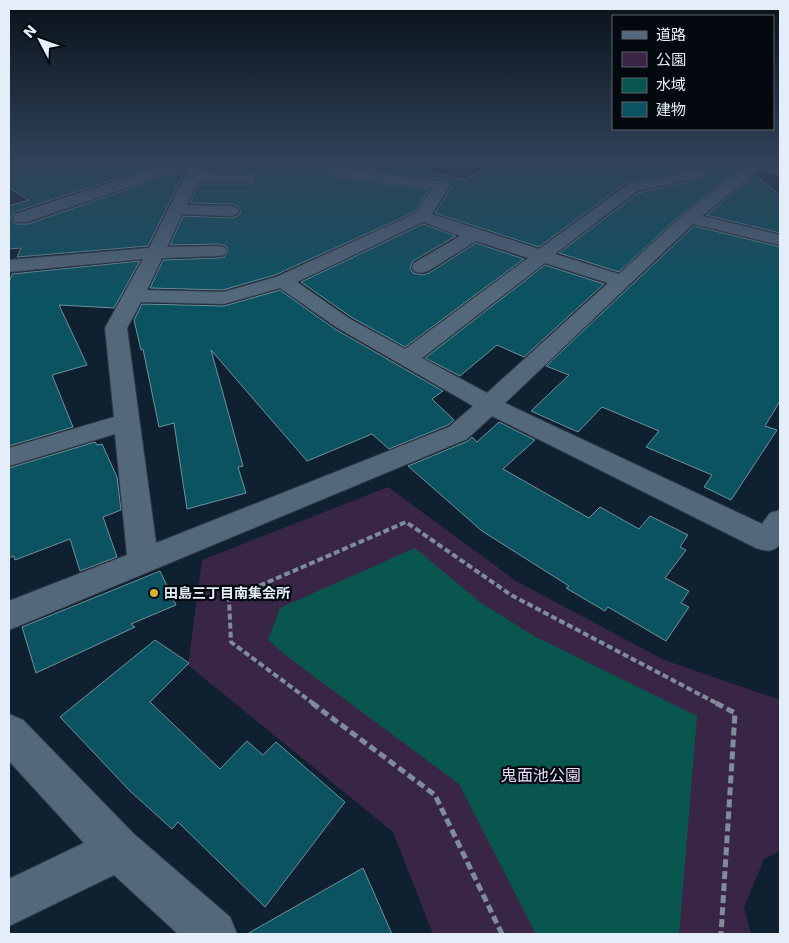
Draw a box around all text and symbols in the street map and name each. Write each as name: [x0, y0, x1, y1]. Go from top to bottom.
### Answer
north arrow: [15, 15, 65, 65]
legend: [612, 15, 774, 130]
text: N: [20, 22, 40, 41]
text: 道路: [656, 26, 686, 44]
text: 公園: [656, 51, 686, 69]
text: 水域: [656, 76, 686, 94]
text: 建物: [656, 101, 686, 119]
place label: 田島三丁目南集会所: [164, 585, 290, 601]
marker: 田島三丁目南集会所: [148, 587, 160, 599]
park label: 鬼面池公園: [501, 766, 581, 785]

